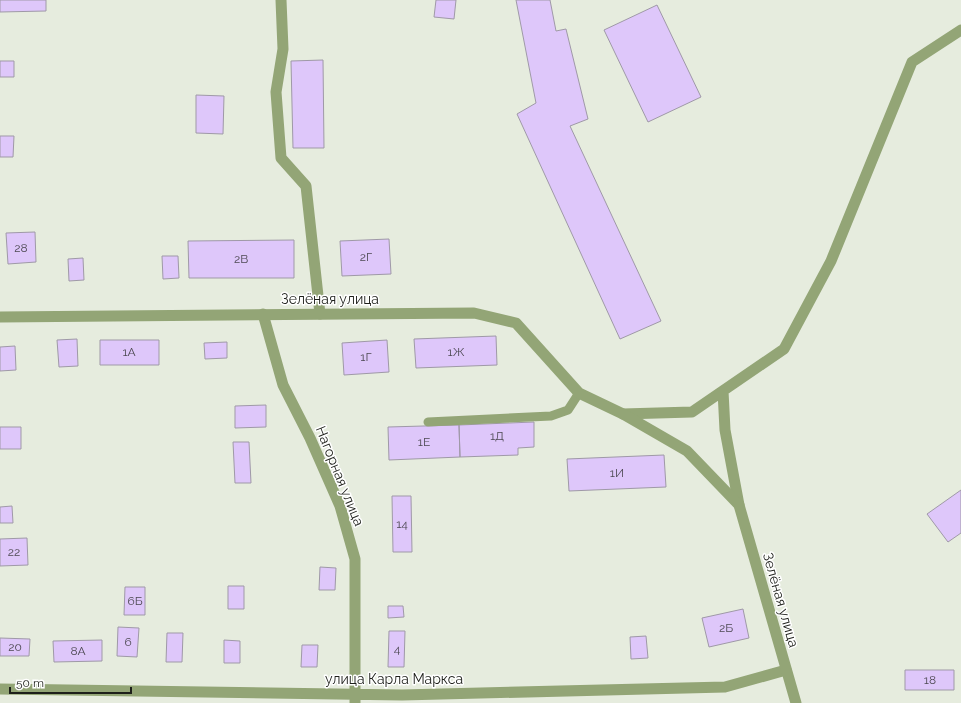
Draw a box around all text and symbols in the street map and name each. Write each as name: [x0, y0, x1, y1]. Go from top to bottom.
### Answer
house number: 28: [14, 241, 28, 255]
house number: 2Г: [360, 250, 372, 264]
house number: 2В: [234, 252, 248, 266]
street label: Зелёная улица: [281, 291, 379, 307]
house number: 1А: [122, 345, 136, 359]
house number: 1Ж: [448, 345, 465, 359]
house number: 1Г: [360, 350, 372, 364]
street label: Нагорная улица: [313, 424, 367, 528]
house number: 1Д: [490, 429, 504, 443]
house number: 1Е: [418, 435, 430, 449]
house number: 1И: [610, 466, 624, 480]
house number: 14: [396, 517, 408, 531]
house number: 22: [8, 545, 20, 559]
street label: Зелёная улица: [760, 551, 802, 649]
house number: 6Б: [127, 594, 143, 608]
house number: 2Б: [719, 621, 733, 635]
house number: 6: [124, 635, 132, 649]
house number: 20: [8, 640, 22, 654]
house number: 4: [394, 642, 401, 656]
house number: 8А: [70, 644, 86, 658]
scale bar: [10, 669, 131, 695]
street label: улица Карла Маркса: [325, 671, 463, 687]
house number: 18: [924, 673, 936, 687]
text: 50 m: [16, 676, 44, 690]

